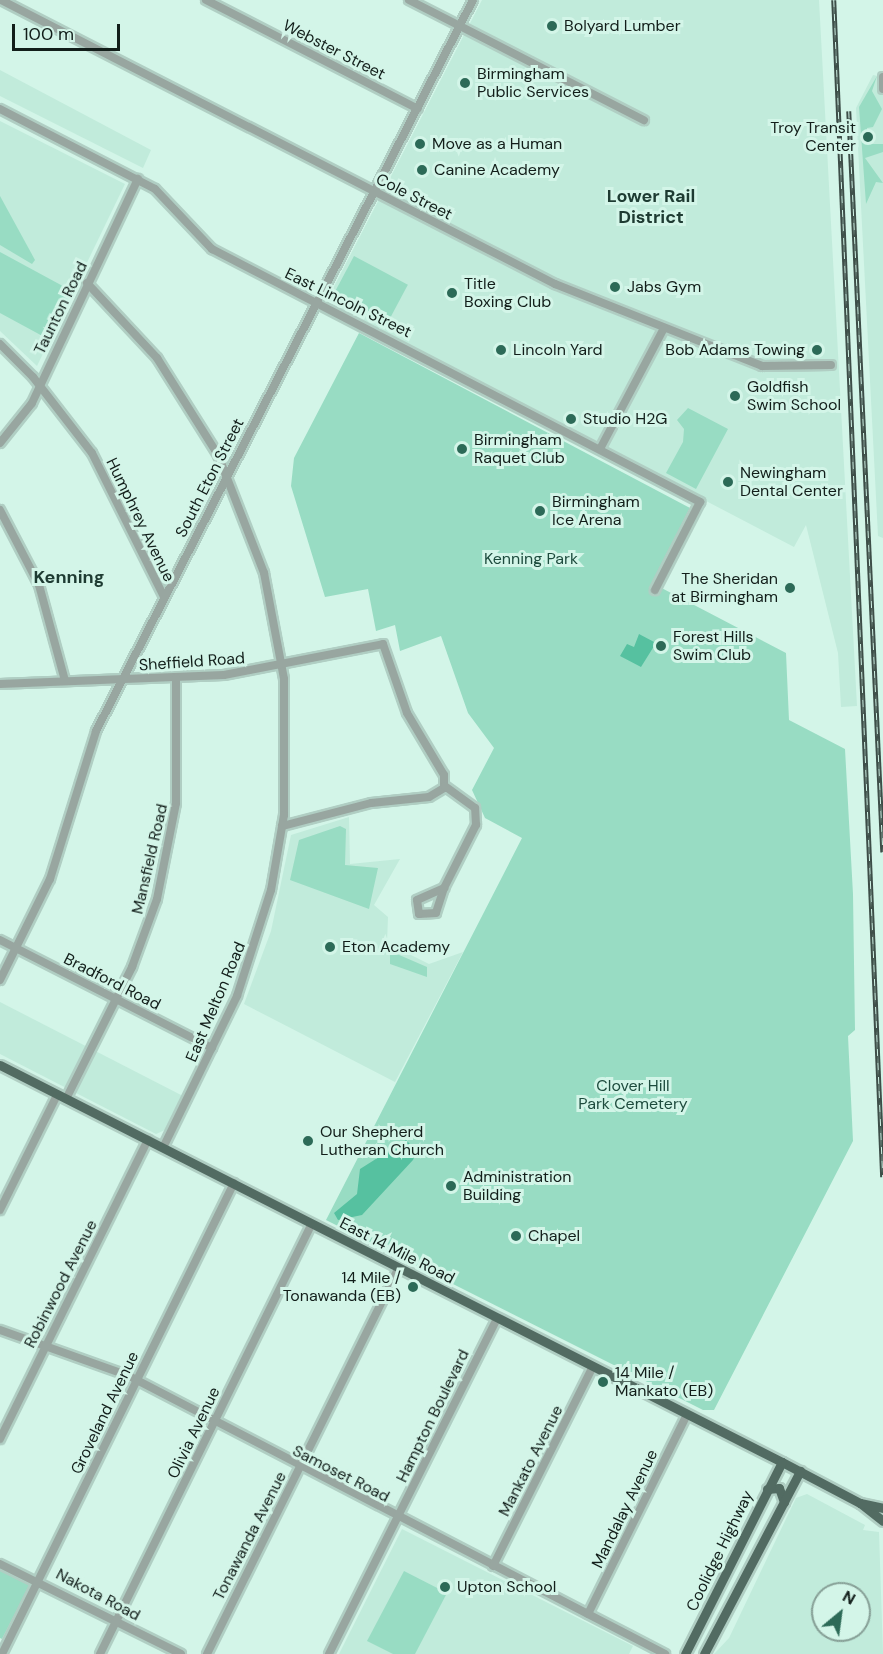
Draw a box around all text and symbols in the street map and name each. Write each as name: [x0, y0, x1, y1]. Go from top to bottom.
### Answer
scale bar: [15, 12, 123, 50]
street label: Webster Street: [280, 16, 388, 84]
place label: Bolyard Lumber: [564, 16, 681, 36]
marker: Bolyard Lumber: [545, 19, 559, 33]
text: 100 m: [23, 22, 74, 46]
place label: Birmingham Public Services: [477, 64, 589, 102]
marker: Birmingham Public Services: [458, 76, 472, 90]
place label: Troy Transit Center: [770, 118, 856, 156]
marker: Troy Transit Center: [861, 130, 875, 144]
place label: Move as a Human: [432, 134, 562, 154]
marker: Move as a Human: [413, 137, 427, 151]
place label: Canine Academy: [434, 160, 560, 180]
marker: Canine Academy: [415, 163, 429, 177]
street label: Cole Street: [373, 170, 455, 224]
district label: Lower Rail District: [607, 186, 695, 228]
street label: Taunton Road: [30, 258, 92, 358]
street label: East Lincoln Street: [282, 264, 414, 342]
place label: Title Boxing Club: [464, 274, 551, 312]
place label: Jabs Gym: [627, 277, 701, 297]
marker: Jabs Gym: [608, 280, 622, 294]
marker: Title Boxing Club: [445, 286, 459, 300]
place label: Lincoln Yard: [513, 340, 603, 360]
place label: Bob Adams Towing: [665, 340, 805, 360]
marker: Lincoln Yard: [494, 343, 508, 357]
marker: Bob Adams Towing: [810, 343, 824, 357]
place label: Goldfish Swim School: [747, 377, 841, 415]
marker: Goldfish Swim School: [728, 389, 742, 403]
place label: Studio H2G: [583, 409, 667, 429]
marker: Studio H2G: [564, 412, 578, 426]
street label: South Eton Street: [172, 415, 248, 541]
place label: Birmingham Raquet Club: [474, 430, 565, 468]
marker: Birmingham Raquet Club: [455, 442, 469, 456]
street label: Humphrey Avenue: [102, 455, 178, 585]
place label: Newingham Dental Center: [740, 463, 843, 501]
marker: Newingham Dental Center: [721, 475, 735, 489]
place label: Birmingham Ice Arena: [552, 492, 640, 530]
marker: Birmingham Ice Arena: [533, 504, 547, 518]
park label: Kenning Park: [484, 549, 578, 569]
district label: Kenning: [34, 566, 104, 588]
place label: The Sheridan at Birmingham: [671, 569, 778, 607]
marker: The Sheridan at Birmingham: [783, 581, 797, 595]
place label: Forest Hills Swim Club: [673, 627, 754, 665]
marker: Forest Hills Swim Club: [654, 639, 668, 653]
street label: Sheffield Road: [138, 649, 246, 675]
street label: Mansfield Road: [128, 802, 172, 916]
place label: Eton Academy: [342, 937, 450, 957]
street label: East Melton Road: [182, 939, 250, 1065]
marker: Eton Academy: [323, 940, 337, 954]
street label: Bradford Road: [60, 949, 164, 1015]
park label: Clover Hill Park Cemetery: [578, 1076, 688, 1114]
place label: Our Shepherd Lutheran Church: [320, 1122, 444, 1160]
marker: Our Shepherd Lutheran Church: [301, 1134, 315, 1148]
place label: Administration Building: [463, 1167, 571, 1205]
marker: Administration Building: [444, 1179, 458, 1193]
street label: East 14 Mile Road: [336, 1214, 458, 1288]
street label: Robinwood Avenue: [20, 1217, 102, 1351]
place label: Chapel: [528, 1226, 580, 1246]
marker: Chapel: [509, 1229, 523, 1243]
place label: 14 Mile / Tonawanda (EB): [283, 1268, 401, 1306]
marker: 14 Mile / Tonawanda (EB): [406, 1280, 420, 1294]
street label: Hampton Boulevard: [392, 1346, 474, 1486]
street label: Groveland Avenue: [67, 1349, 143, 1477]
place label: 14 Mile / Mankato (EB): [615, 1363, 713, 1401]
marker: 14 Mile / Mankato (EB): [596, 1375, 610, 1389]
street label: Olivia Avenue: [164, 1384, 224, 1482]
street label: Mankato Avenue: [495, 1402, 567, 1520]
street label: Samoset Road: [289, 1441, 393, 1507]
street label: Mandalay Avenue: [588, 1447, 662, 1571]
street label: Tonawanda Avenue: [209, 1468, 291, 1604]
street label: Coolidge Highway: [682, 1487, 758, 1615]
street label: Nakota Road: [52, 1565, 144, 1625]
place label: Upton School: [457, 1577, 556, 1597]
marker: Upton School: [438, 1580, 452, 1594]
north arrow: [811, 1582, 871, 1642]
text: N: [839, 1586, 859, 1610]

